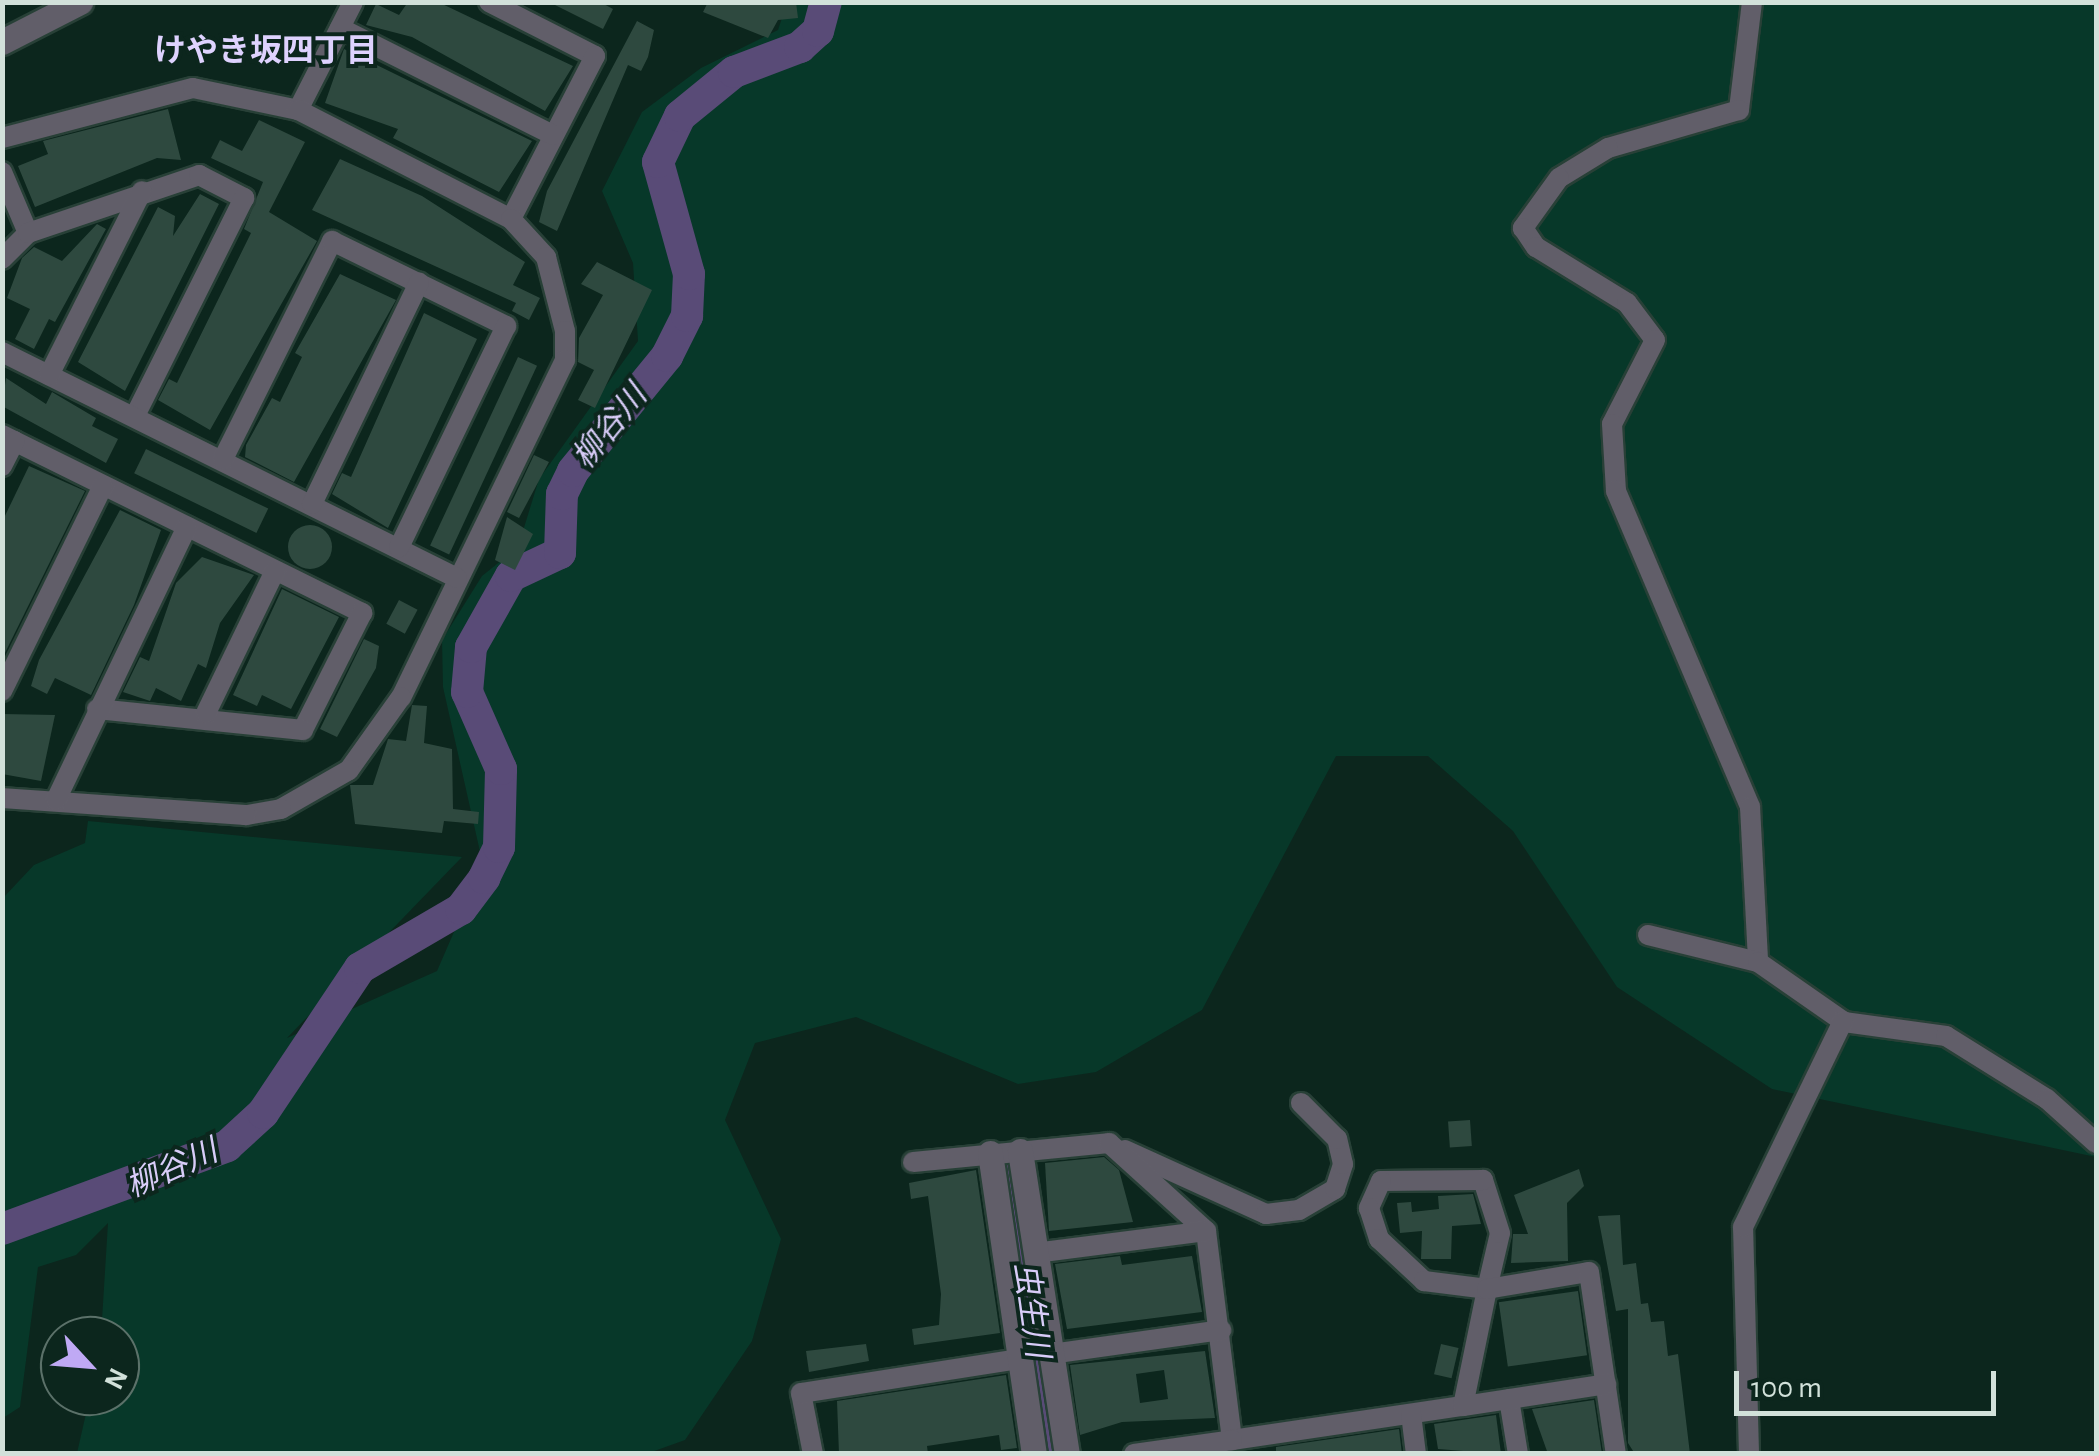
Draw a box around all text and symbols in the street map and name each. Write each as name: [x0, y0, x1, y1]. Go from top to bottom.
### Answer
district label: けやき坂四丁目: [154, 32, 378, 70]
water label: 柳谷川: [565, 378, 655, 476]
water label: 柳谷川: [120, 1132, 224, 1206]
water label: 虫生川: [1005, 1260, 1057, 1360]
north arrow: [40, 1316, 140, 1416]
scale bar: [1739, 1351, 2002, 1413]
text: N: [98, 1363, 132, 1393]
text: 100 m: [1751, 1373, 1822, 1403]

